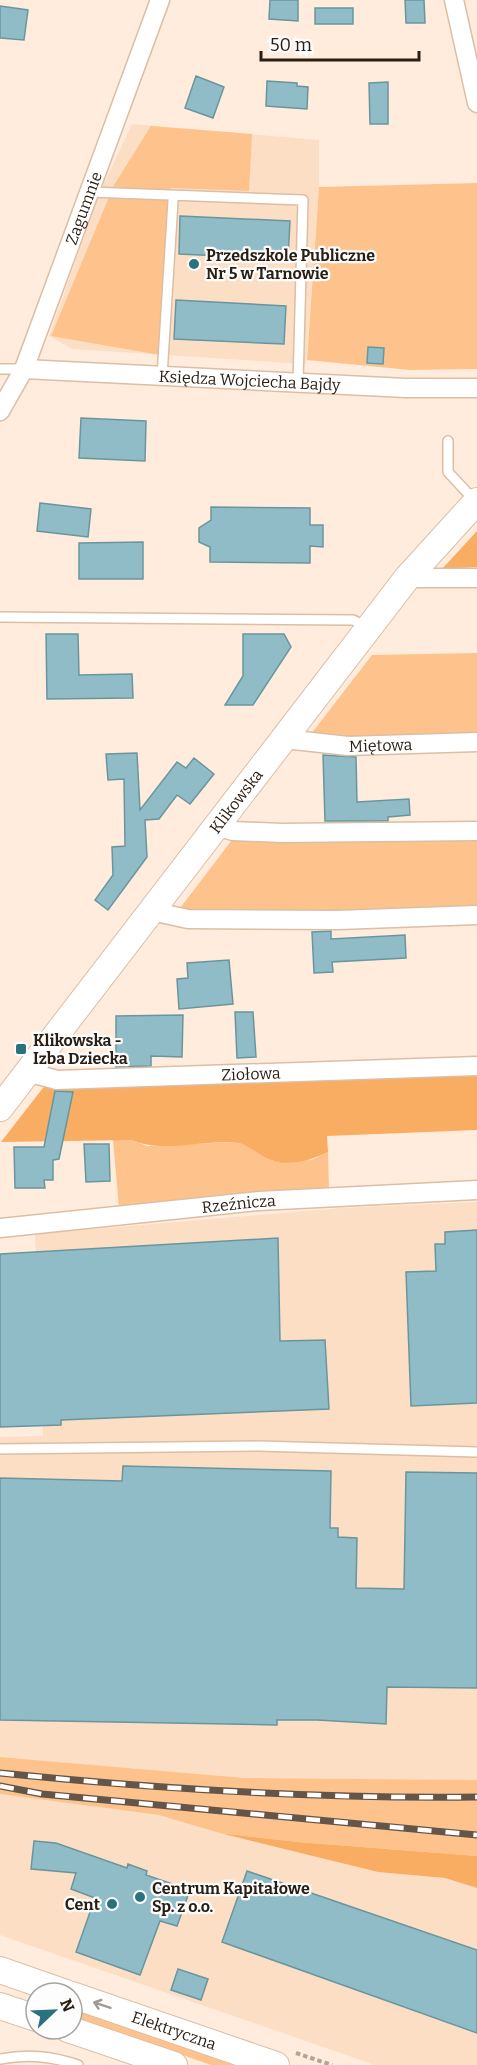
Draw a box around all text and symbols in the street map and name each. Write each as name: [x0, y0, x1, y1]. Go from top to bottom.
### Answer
scale bar: [261, 24, 418, 62]
text: 50 m: [270, 34, 312, 56]
street label: Zagumnie: [61, 169, 105, 247]
place label: Przedszkole Publiczne Nr 5 w Tarnowie: [206, 246, 375, 283]
marker: Przedszkole Publiczne Nr 5 w Tarnowie: [187, 257, 201, 271]
street label: Księdza Wojciecha Bajdy: [158, 366, 342, 394]
street label: Miętowa: [349, 735, 413, 755]
street label: Klikowska: [205, 765, 266, 837]
place label: Klikowska - Izba Dziecka: [33, 1031, 128, 1068]
marker: Klikowska - Izba Dziecka: [14, 1042, 28, 1056]
street label: Ziołowa: [221, 1063, 281, 1084]
street label: Rzeźnicza: [201, 1191, 276, 1216]
place label: Centrum Kapitałowe Sp. z o.o.: [152, 1879, 310, 1916]
marker: Centrum Kapitałowe Sp. z o.o.: [133, 1890, 147, 1904]
place label: Cent: [65, 1895, 101, 1914]
marker: Cent: [105, 1897, 119, 1911]
north arrow: [24, 1981, 84, 2041]
text: N: [56, 1996, 79, 2015]
one-way arrow: [93, 1999, 112, 2010]
street label: Elektryczna: [129, 2007, 219, 2053]

